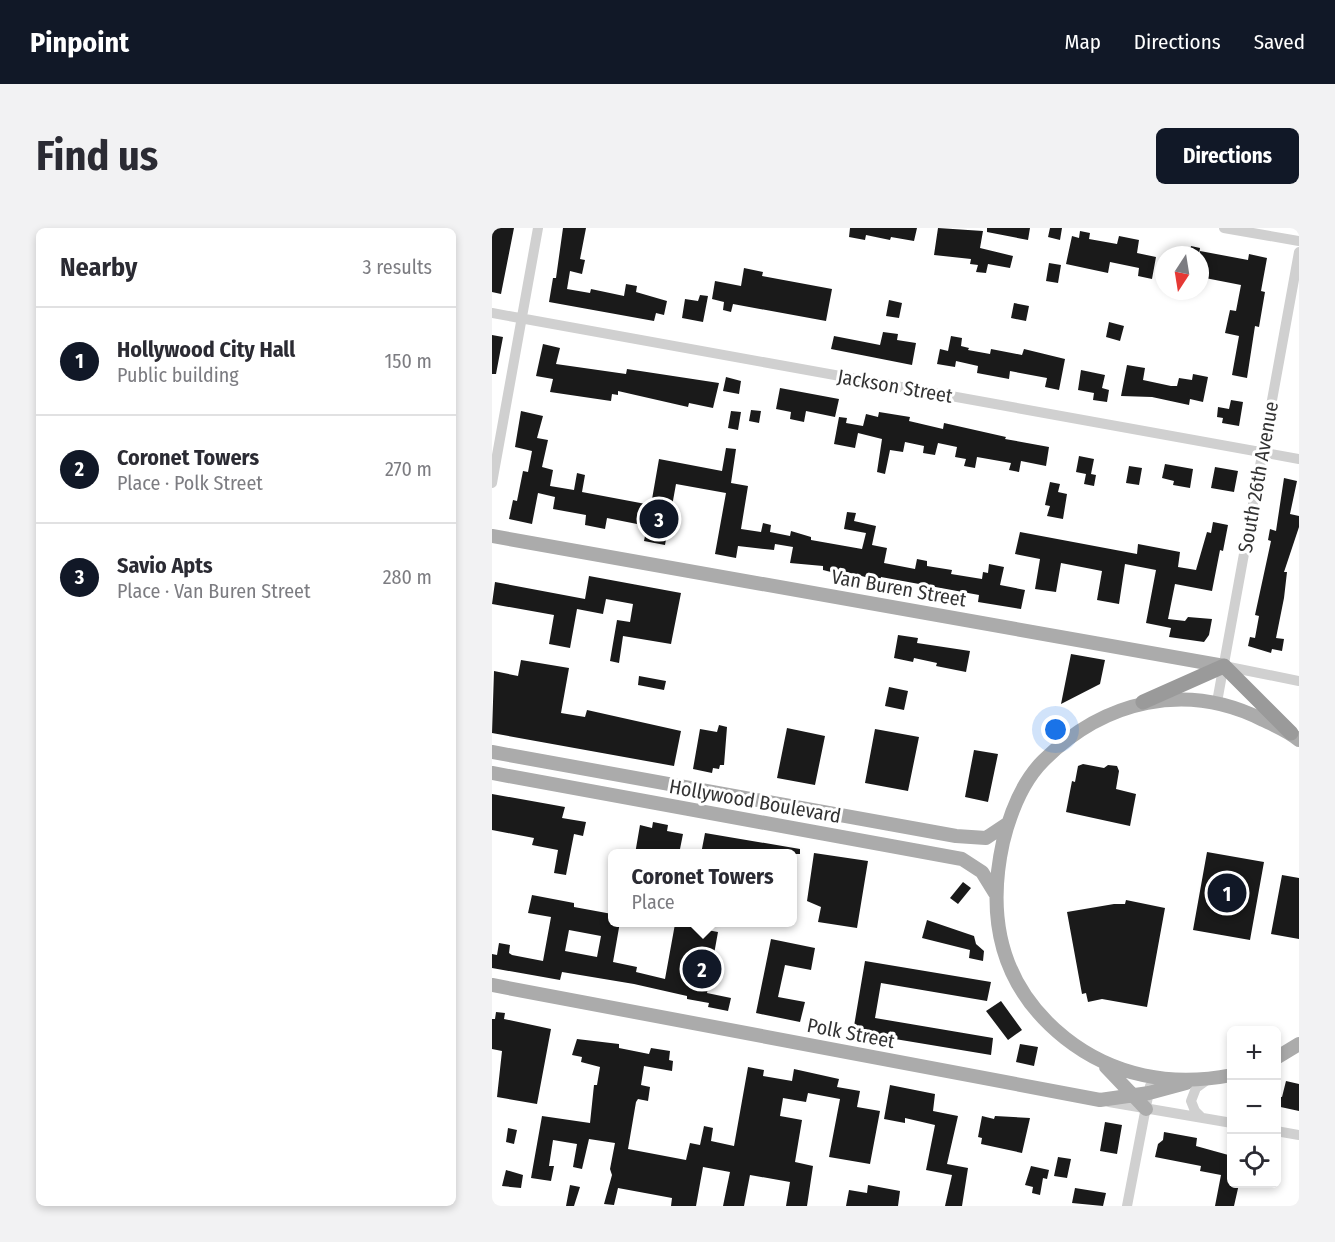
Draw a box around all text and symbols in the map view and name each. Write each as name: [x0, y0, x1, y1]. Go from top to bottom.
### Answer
text: Pinpoint: [30, 26, 129, 59]
text: Map: [1064, 29, 1101, 55]
text: Directions: [1134, 29, 1221, 55]
text: Saved: [1254, 29, 1305, 55]
button: Directions: [1156, 128, 1299, 184]
text: Find us: [36, 131, 158, 181]
north arrow: [1155, 246, 1209, 300]
text: Nearby: [60, 252, 137, 283]
text: 3 results: [363, 255, 432, 279]
text: Hollywood City Hall: [117, 336, 295, 363]
text: 1: [75, 349, 84, 373]
text: 150 m: [385, 349, 432, 373]
text: Public building: [117, 363, 239, 387]
street label: Jackson Street: [836, 364, 955, 408]
street label: South 26th Avenue: [1233, 399, 1283, 555]
text: Coronet Towers: [117, 444, 259, 471]
text: 2: [75, 457, 84, 481]
text: 270 m: [385, 457, 432, 481]
text: Place · Polk Street: [117, 471, 263, 495]
pin: 3: [640, 496, 678, 542]
text: Savio Apts: [117, 552, 213, 579]
street label: Van Buren Street: [830, 564, 969, 612]
text: 3: [75, 565, 84, 589]
text: 280 m: [383, 565, 432, 589]
text: Place · Van Buren Street: [117, 579, 310, 603]
your location: [1041, 715, 1070, 744]
street label: Hollywood Boulevard: [667, 774, 843, 828]
popup: [608, 849, 797, 927]
text: Coronet Towers: [631, 863, 774, 890]
pin: 1: [1208, 870, 1246, 916]
text: Place: [631, 890, 675, 914]
pin: 2: [682, 946, 722, 992]
street label: Polk Street: [805, 1013, 897, 1053]
map controls: [1227, 1026, 1281, 1188]
button: +: [1227, 1026, 1281, 1080]
button: −: [1227, 1080, 1281, 1134]
button: locate: [1227, 1134, 1281, 1188]

